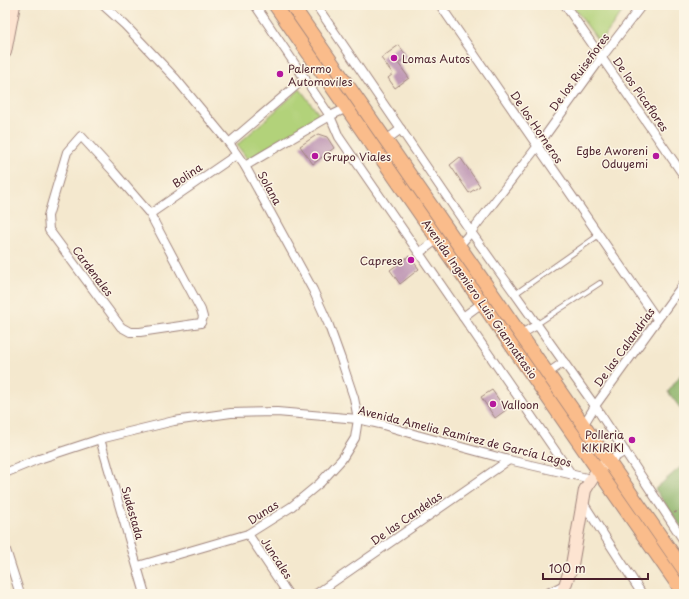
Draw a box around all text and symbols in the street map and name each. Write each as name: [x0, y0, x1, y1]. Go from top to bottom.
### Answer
street label: De los Ruiseñores: [545, 29, 613, 115]
place label: Lomas Autos: [402, 50, 470, 67]
marker: Lomas Autos: [389, 53, 399, 63]
street label: De los Picaflores: [609, 53, 673, 135]
place label: Palermo Automoviles: [288, 60, 353, 90]
marker: Palermo Automoviles: [275, 69, 285, 79]
street label: De los Horneros: [506, 87, 568, 167]
place label: Egbe Aworeni Oduyemi: [576, 142, 648, 172]
place label: Grupo Viales: [323, 148, 391, 165]
marker: Grupo Viales: [310, 151, 320, 161]
marker: Egbe Aworeni Oduyemi: [651, 151, 661, 161]
street label: Bolina: [169, 159, 205, 191]
street label: Solana: [254, 168, 286, 208]
street label: Avenida Ingeniero Luis Giannattasio: [418, 216, 542, 382]
street label: Cardenales: [68, 242, 118, 300]
place label: Caprese: [360, 252, 403, 269]
marker: Caprese: [406, 255, 416, 265]
street label: De las Calandrias: [589, 304, 659, 390]
place label: Valloon: [501, 396, 539, 413]
marker: Valloon: [488, 399, 498, 409]
street label: Avenida Amelia Ramírez de García Lagos: [357, 401, 573, 471]
place label: Polleria KIKIRIKI: [582, 426, 624, 456]
marker: Polleria KIKIRIKI: [627, 435, 637, 445]
street label: Sudestada: [117, 485, 149, 542]
street label: De las Candelas: [367, 487, 445, 549]
street label: Dunas: [244, 496, 282, 528]
street label: Juncales: [257, 534, 297, 582]
scale bar: [543, 555, 648, 581]
text: 100 m: [549, 559, 586, 577]

